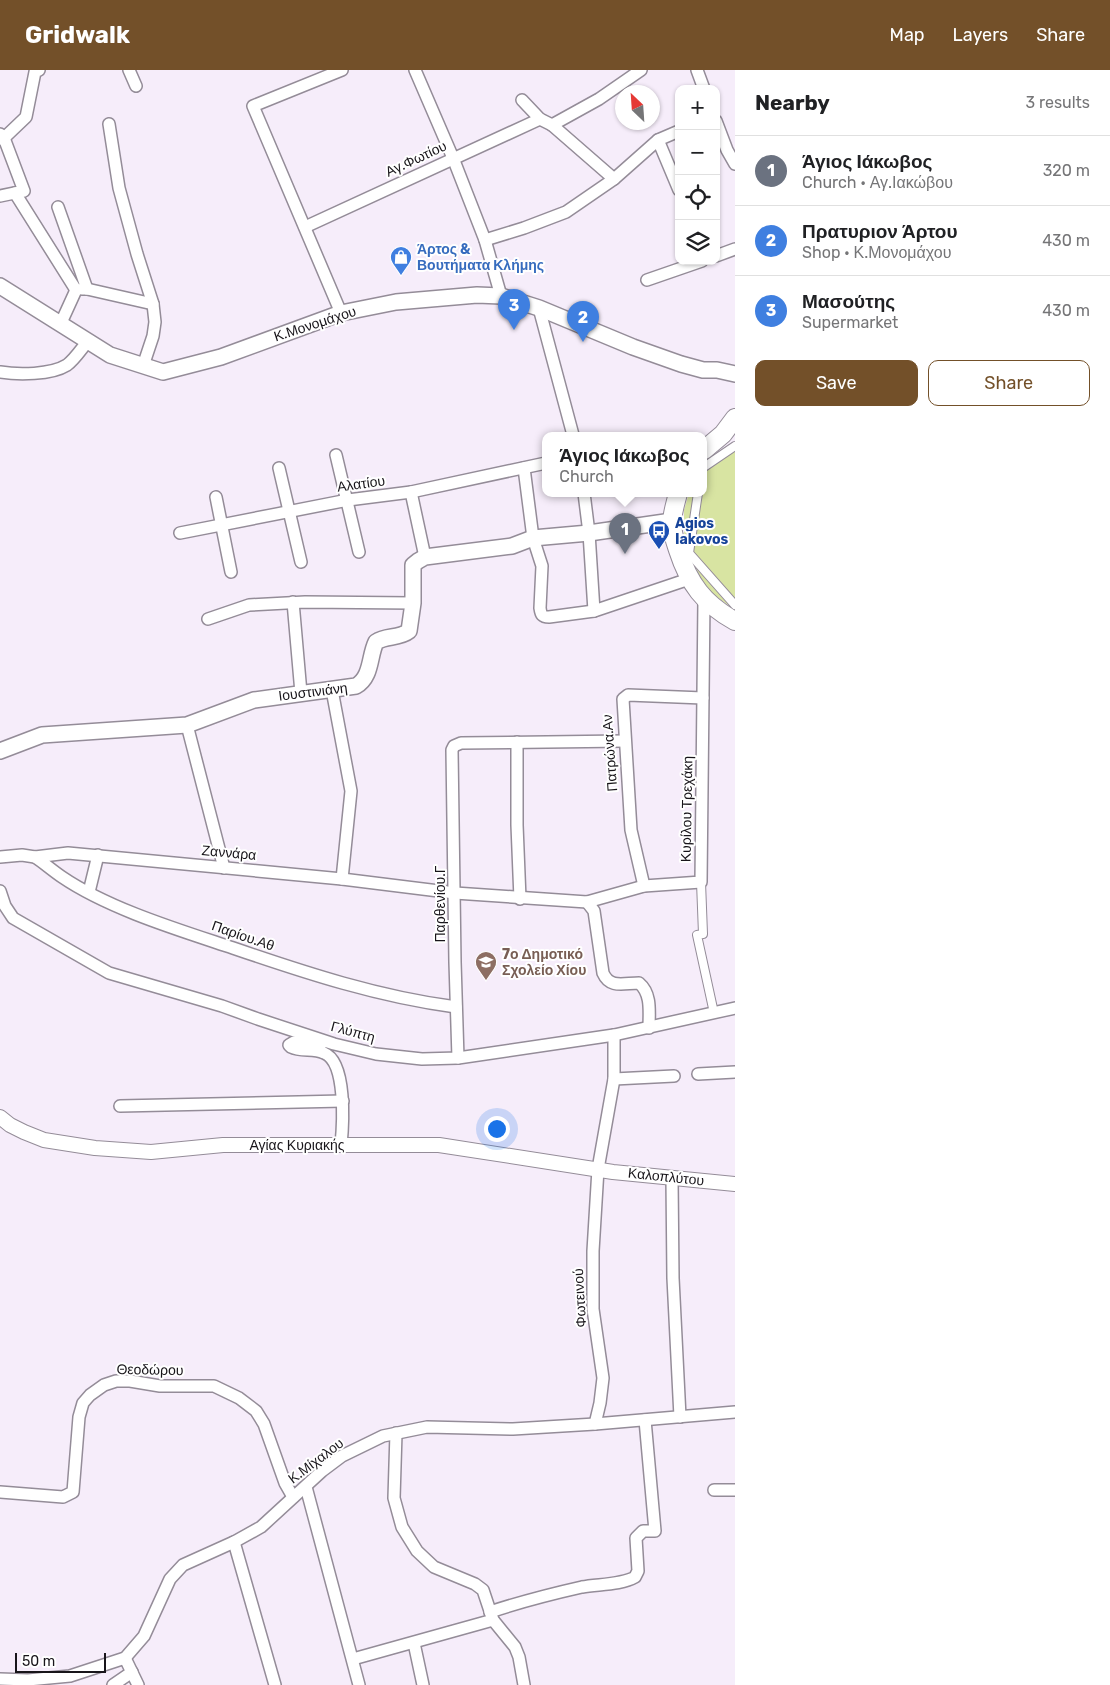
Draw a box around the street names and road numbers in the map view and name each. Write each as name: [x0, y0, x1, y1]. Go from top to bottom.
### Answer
street label: Αγ.Φωτίου: [383, 137, 449, 181]
street label: Κ.Μονομάχου: [272, 303, 358, 345]
street label: Αλατίου: [336, 472, 386, 496]
street label: Ιουστινιάνη: [277, 679, 349, 705]
street label: Πατρώνα.Αν: [599, 714, 621, 792]
street label: Κυρίλου Τρεχάκη: [678, 756, 696, 862]
street label: Ζαννάρα: [201, 842, 257, 864]
street label: Παρθενίου.Γ: [432, 865, 449, 943]
street label: Παρίου.Αθ: [209, 917, 277, 955]
street label: Γλύπτη: [329, 1018, 377, 1046]
street label: Αγίας Κυριακής: [249, 1137, 345, 1154]
street label: Καλοπλύτου: [627, 1165, 705, 1189]
street label: Φωτεινού: [570, 1268, 590, 1328]
street label: Θεοδώρου: [116, 1361, 184, 1379]
street label: Κ.Μίχαλου: [285, 1435, 347, 1487]

